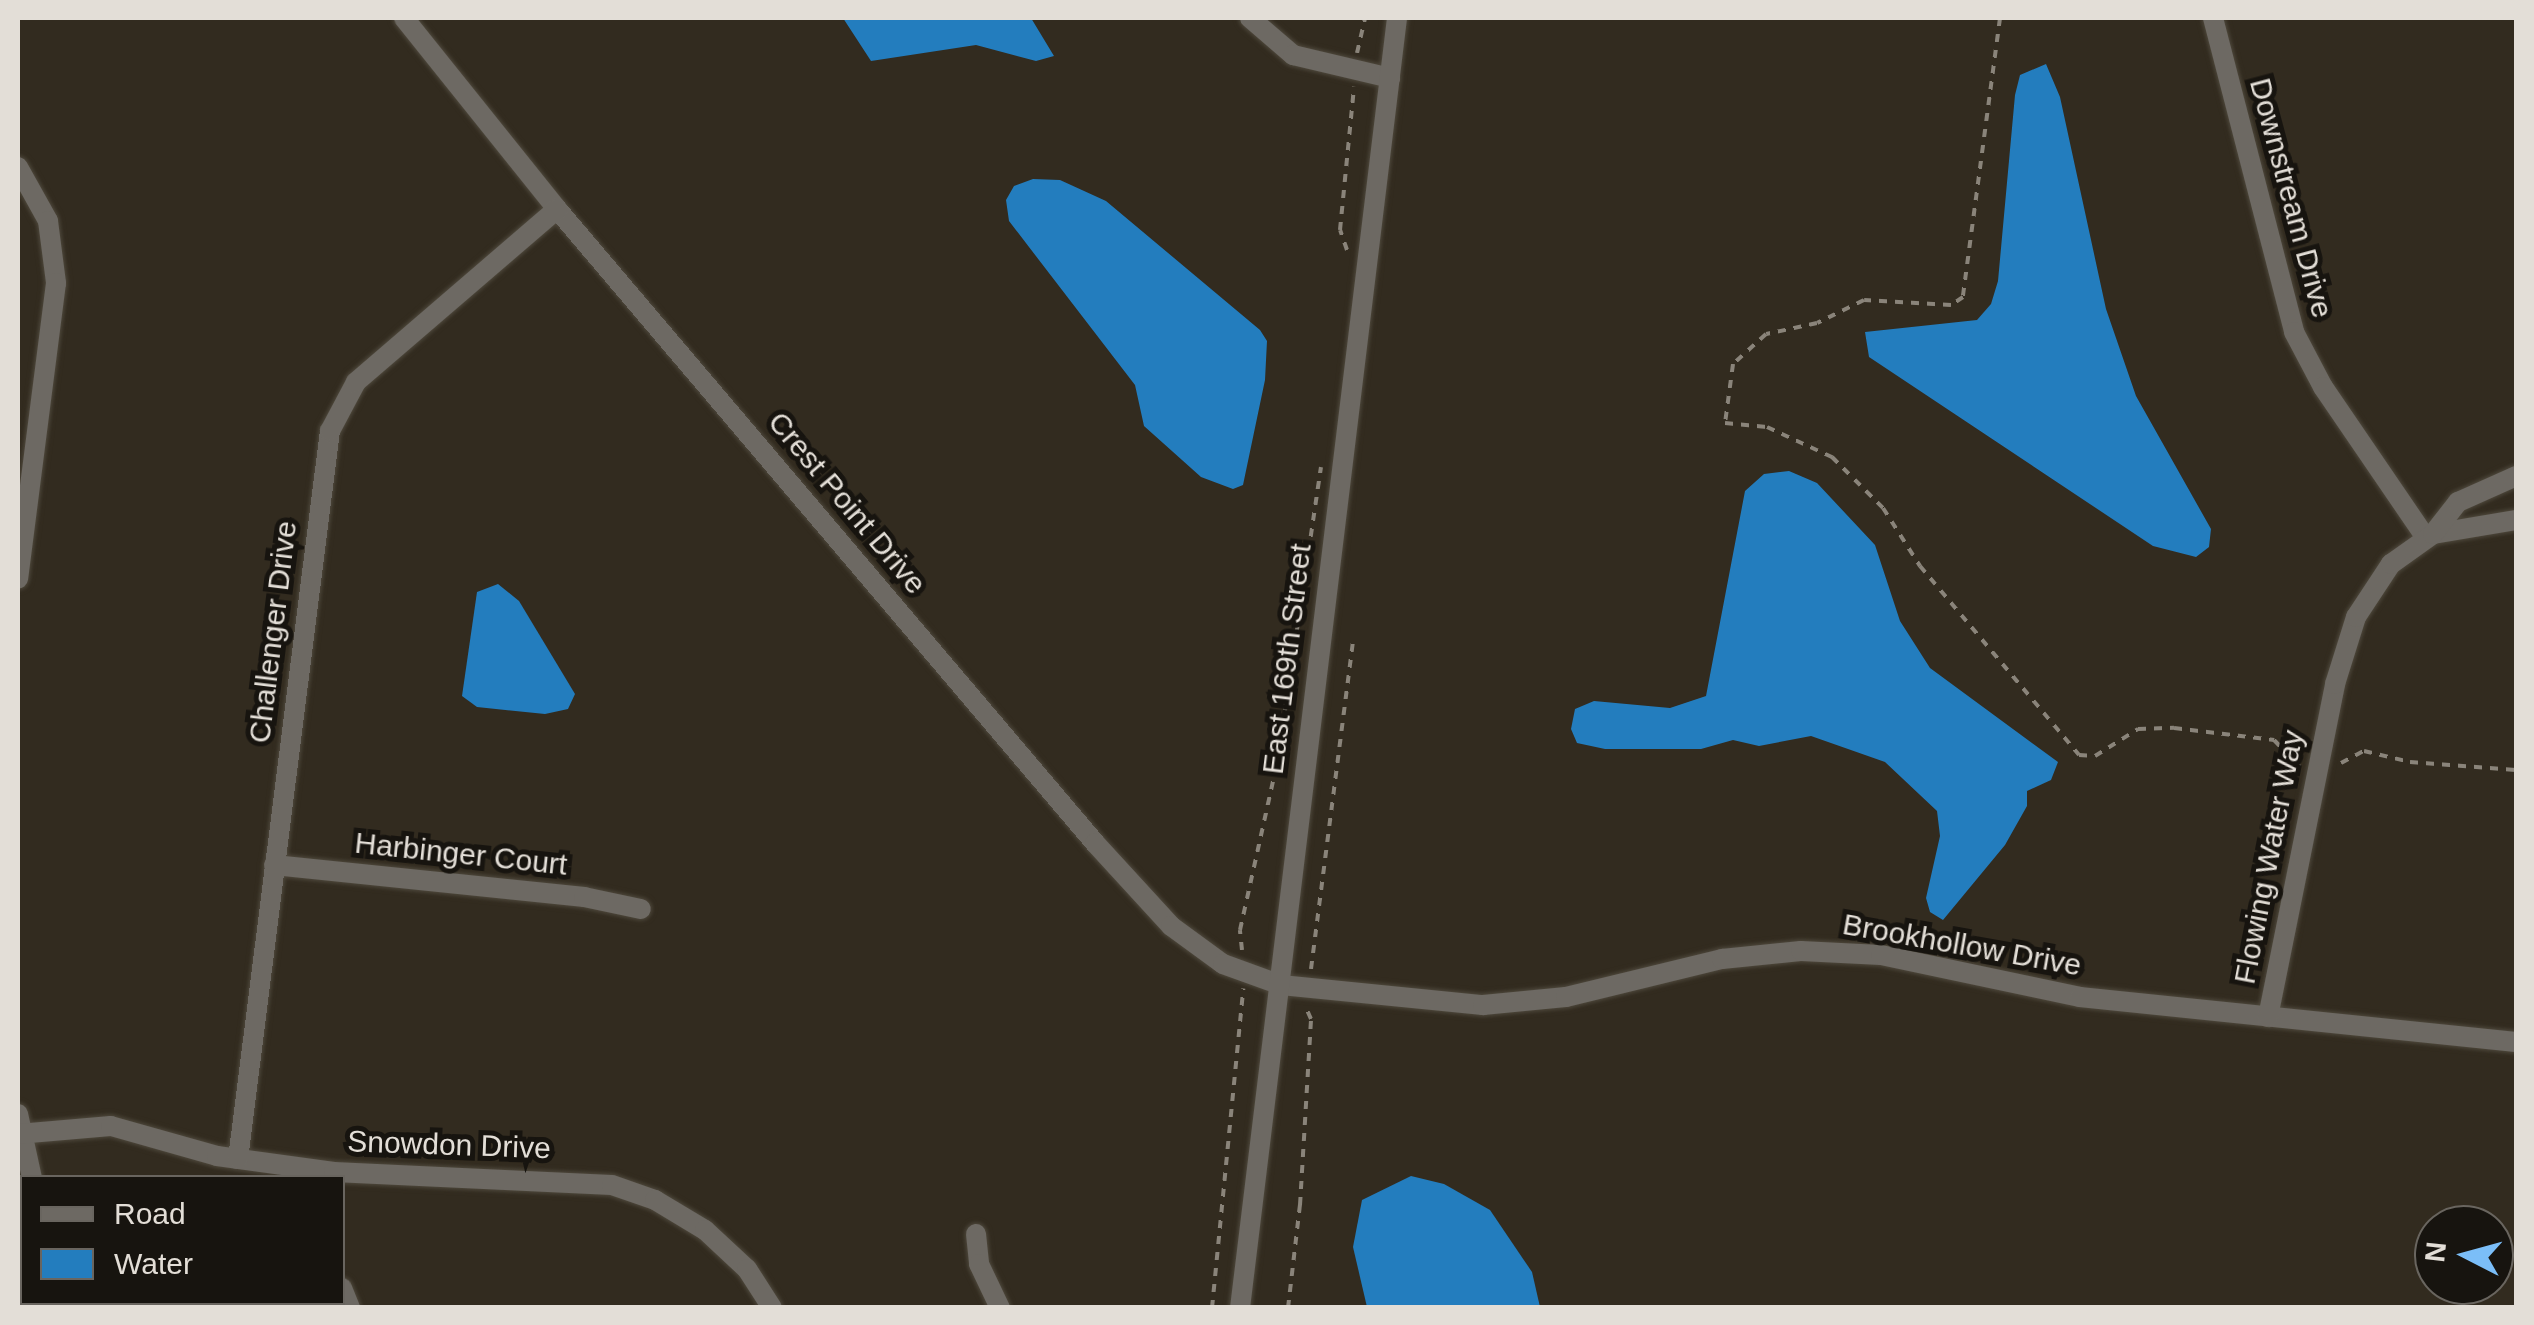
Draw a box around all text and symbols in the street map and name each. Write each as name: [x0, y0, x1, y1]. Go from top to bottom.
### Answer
street label: Downstream Drive: [2242, 74, 2340, 322]
street label: Crest Point Drive: [760, 405, 934, 601]
street label: Challenger Drive: [242, 519, 304, 745]
street label: East 169th Street: [1255, 542, 1319, 776]
street label: Flowing Water Way: [2227, 727, 2311, 987]
street label: Harbinger Court: [353, 825, 569, 883]
street label: Brookhollow Drive: [1840, 906, 2084, 984]
street label: Snowdon Drive: [347, 1123, 551, 1167]
legend: [20, 1175, 345, 1305]
text: Road: [114, 1197, 186, 1230]
north arrow: [2414, 1205, 2514, 1305]
text: N: [2419, 1240, 2452, 1264]
text: Water: [114, 1247, 193, 1280]

